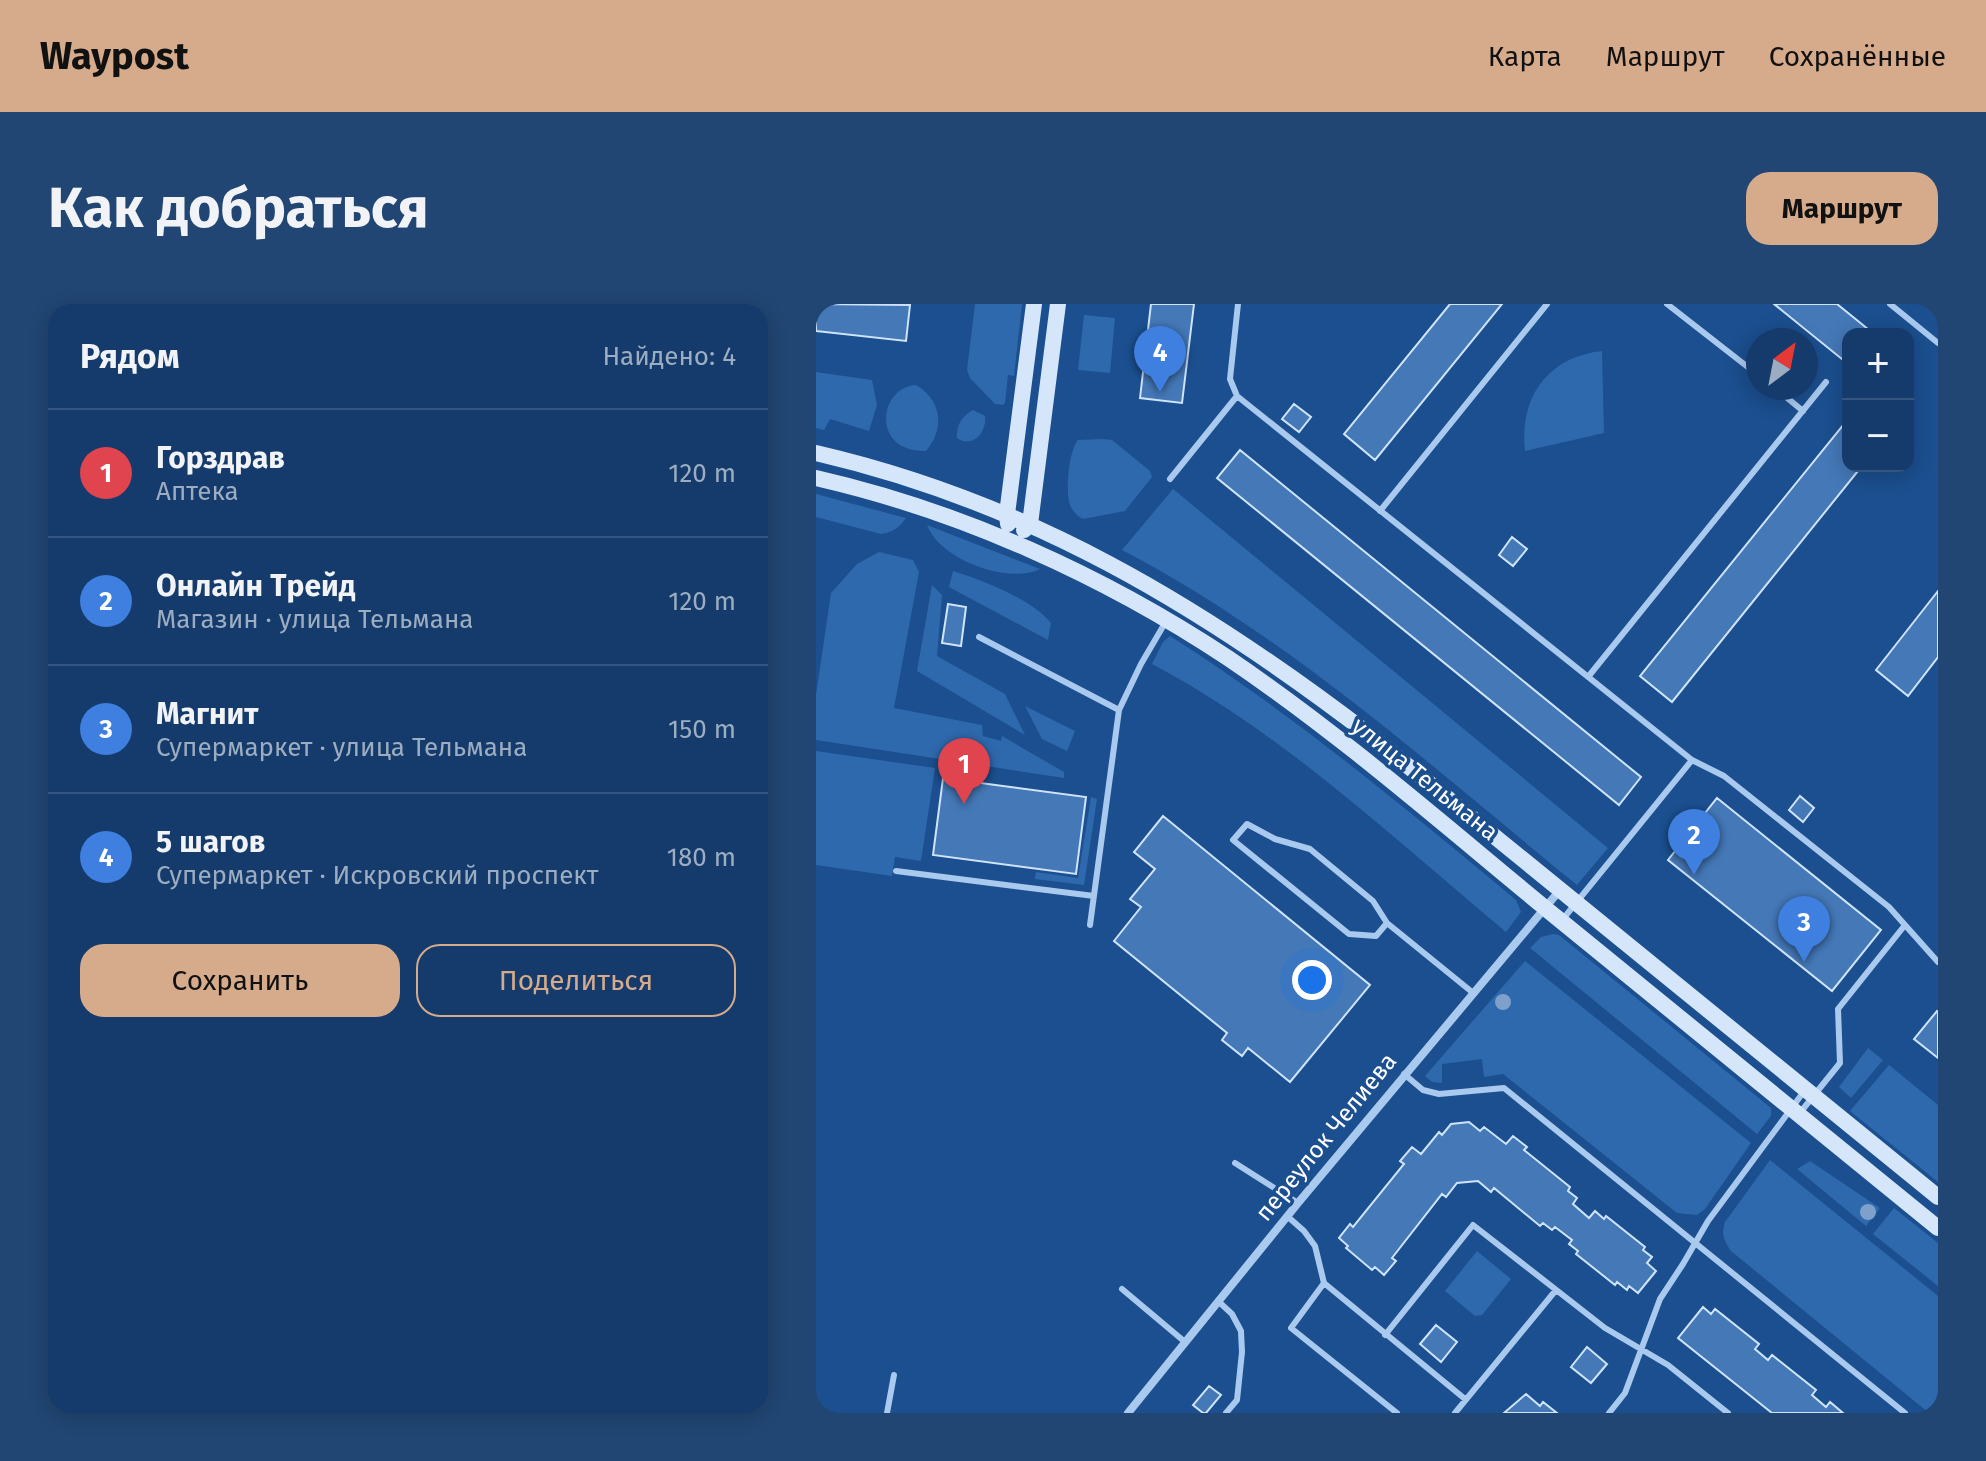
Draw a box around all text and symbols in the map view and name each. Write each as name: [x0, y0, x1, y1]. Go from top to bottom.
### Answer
text: Waypost: [40, 33, 189, 79]
text: Карта: [1488, 40, 1562, 73]
text: Маршрут: [1606, 40, 1725, 73]
text: Сохранённые: [1769, 40, 1946, 73]
button: Маршрут: [1746, 172, 1938, 245]
text: Как добраться: [48, 175, 429, 242]
pin: 4: [1134, 326, 1186, 392]
north arrow: [1746, 328, 1818, 400]
map controls: [1842, 328, 1914, 472]
button: +: [1842, 328, 1914, 400]
text: Рядом: [80, 336, 179, 377]
text: Найдено: 4: [602, 341, 736, 372]
button: −: [1842, 400, 1914, 472]
text: Горздрав: [156, 440, 285, 476]
text: 1: [100, 458, 112, 489]
text: 120 m: [668, 458, 736, 489]
text: Аптека: [156, 476, 239, 507]
text: Онлайн Трейд: [156, 568, 355, 604]
text: 2: [99, 586, 113, 617]
text: 120 m: [668, 586, 736, 617]
text: Магазин · улица Тельмана: [156, 604, 473, 635]
text: Магнит: [156, 696, 258, 732]
street label: улица Тельмана: [1346, 712, 1504, 846]
text: 3: [99, 714, 113, 745]
text: 150 m: [668, 714, 736, 745]
text: Супермаркет · улица Тельмана: [156, 732, 527, 763]
pin: 1: [938, 738, 990, 804]
pin: 2: [1668, 809, 1720, 875]
text: 5 шагов: [156, 824, 266, 860]
text: 4: [99, 842, 113, 873]
text: 180 m: [667, 842, 736, 873]
text: Супермаркет · Искровский проспект: [156, 860, 599, 891]
pin: 3: [1778, 896, 1830, 962]
button: Сохранить: [80, 944, 400, 1017]
button: Поделиться: [416, 944, 736, 1017]
your location: [1292, 960, 1332, 1000]
street label: переулок Челиева: [1250, 1047, 1402, 1227]

